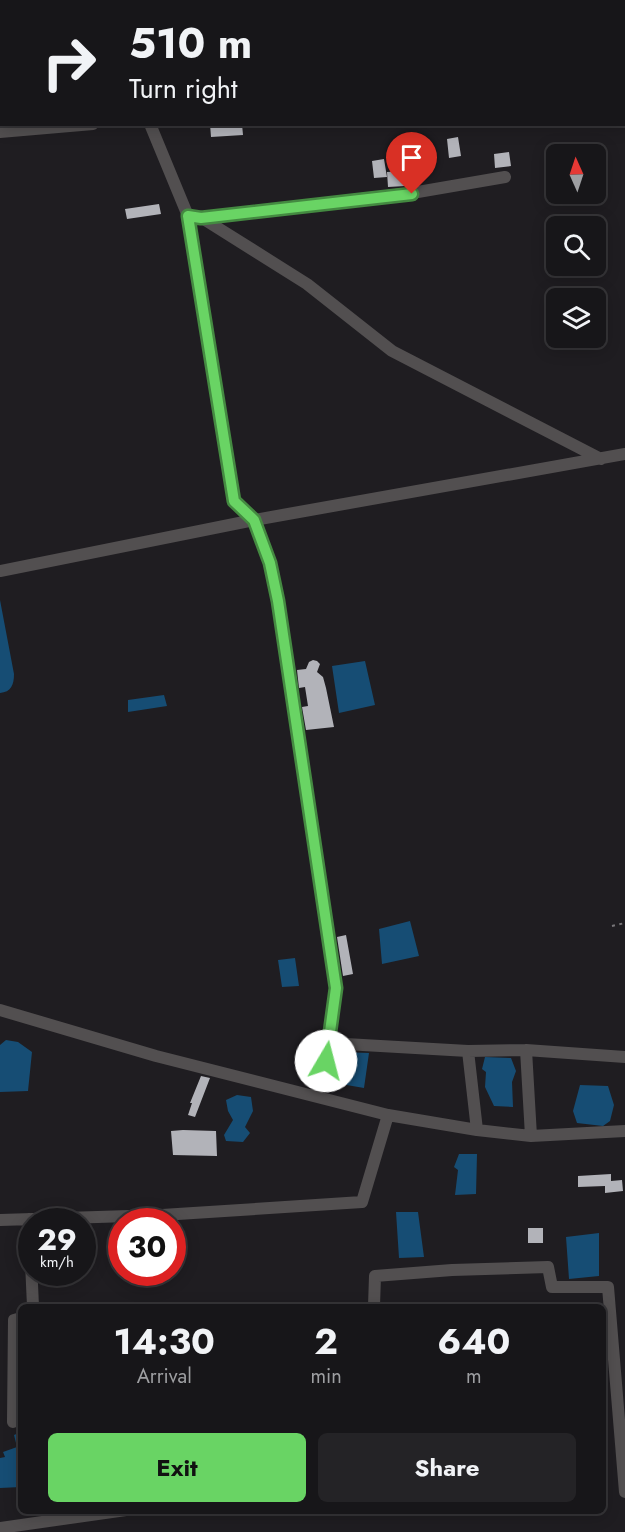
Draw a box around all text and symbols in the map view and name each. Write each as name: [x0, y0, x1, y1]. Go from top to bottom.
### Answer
text: 510 m: [129, 13, 252, 74]
icon: right: [30, 24, 108, 102]
text: Turn right: [129, 69, 237, 108]
pin: [386, 132, 437, 194]
icon: arrive: [395, 141, 428, 174]
north arrow: [546, 144, 606, 204]
map controls: [546, 144, 606, 348]
button: search: [546, 216, 606, 276]
button: layers: [546, 288, 606, 348]
position arrow: [294, 1029, 358, 1093]
speed limit sign: 30: [108, 1208, 186, 1286]
text: 29: [37, 1218, 77, 1261]
text: km/h: [40, 1251, 74, 1273]
text: 14:30: [114, 1315, 215, 1367]
text: 2: [314, 1315, 338, 1367]
text: 640: [437, 1315, 510, 1367]
text: Arrival: [137, 1362, 192, 1391]
text: min: [310, 1362, 342, 1391]
text: m: [466, 1362, 482, 1391]
button: Exit: [48, 1433, 306, 1502]
button: Share: [318, 1433, 576, 1502]

